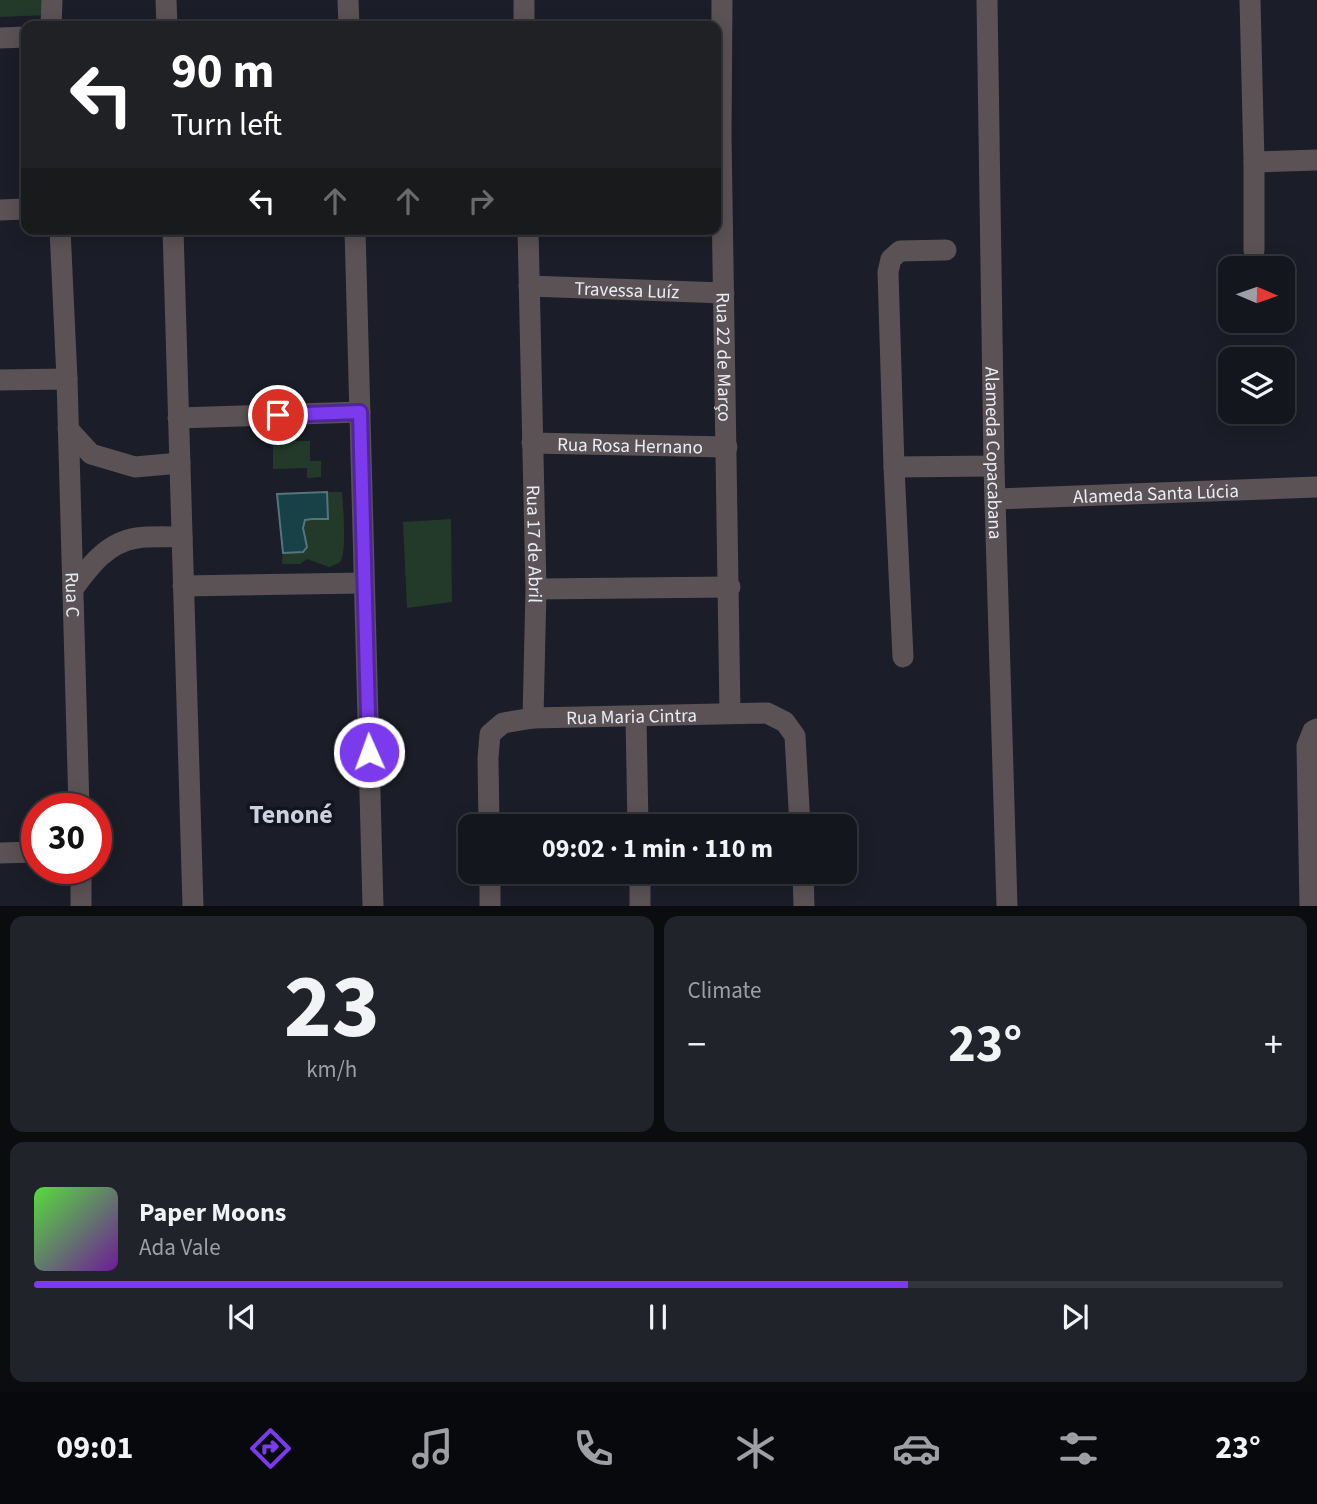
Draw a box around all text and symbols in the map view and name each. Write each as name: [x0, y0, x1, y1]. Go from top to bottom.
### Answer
text: 90 m: [171, 37, 275, 107]
icon: left: [56, 49, 147, 140]
text: Turn left: [171, 102, 282, 148]
icon: left: [243, 182, 281, 220]
icon: ahead: [316, 182, 354, 220]
icon: ahead: [389, 182, 427, 220]
icon: right: [462, 182, 500, 220]
north arrow: [1218, 256, 1295, 332]
map controls: [1218, 256, 1295, 424]
street label: Travessa Luíz: [574, 276, 680, 306]
street label: Rua 22 de Março: [708, 292, 737, 422]
button: layers: [1218, 347, 1295, 424]
street label: Alameda Copacabana: [978, 366, 1008, 540]
pin: [248, 385, 308, 445]
icon: arrive: [259, 396, 297, 434]
street label: Rua Rosa Hernano: [557, 432, 703, 462]
street label: Alameda Santa Lúcia: [1073, 478, 1239, 511]
street label: Rua 17 de Abril: [519, 485, 548, 603]
street label: Rua C: [57, 572, 86, 618]
street label: Rua Maria Cintra: [566, 703, 697, 732]
position arrow: [332, 715, 406, 789]
speed limit sign: 30: [21, 793, 112, 884]
district label: Tenoné: [249, 796, 333, 833]
text: 09:02 · 1 min · 110 m: [542, 830, 773, 867]
text: 23: [284, 943, 380, 1072]
text: Climate: [688, 974, 761, 1007]
text: 23°: [948, 1008, 1022, 1082]
text: −: [688, 1018, 706, 1072]
text: +: [1264, 1018, 1283, 1072]
text: km/h: [306, 1053, 357, 1086]
text: Paper Moons: [139, 1194, 286, 1231]
text: Ada Vale: [139, 1231, 221, 1264]
icon: previous: [223, 1298, 261, 1336]
icon: pause: [639, 1298, 677, 1336]
icon: next: [1056, 1298, 1094, 1336]
icon: directions: [246, 1424, 295, 1473]
icon: music: [408, 1424, 457, 1473]
icon: phone: [569, 1424, 618, 1473]
icon: climate: [731, 1424, 780, 1473]
icon: car: [892, 1424, 941, 1473]
icon: filters: [1054, 1424, 1103, 1473]
text: 09:01: [56, 1425, 133, 1471]
text: 23°: [1215, 1425, 1261, 1471]

